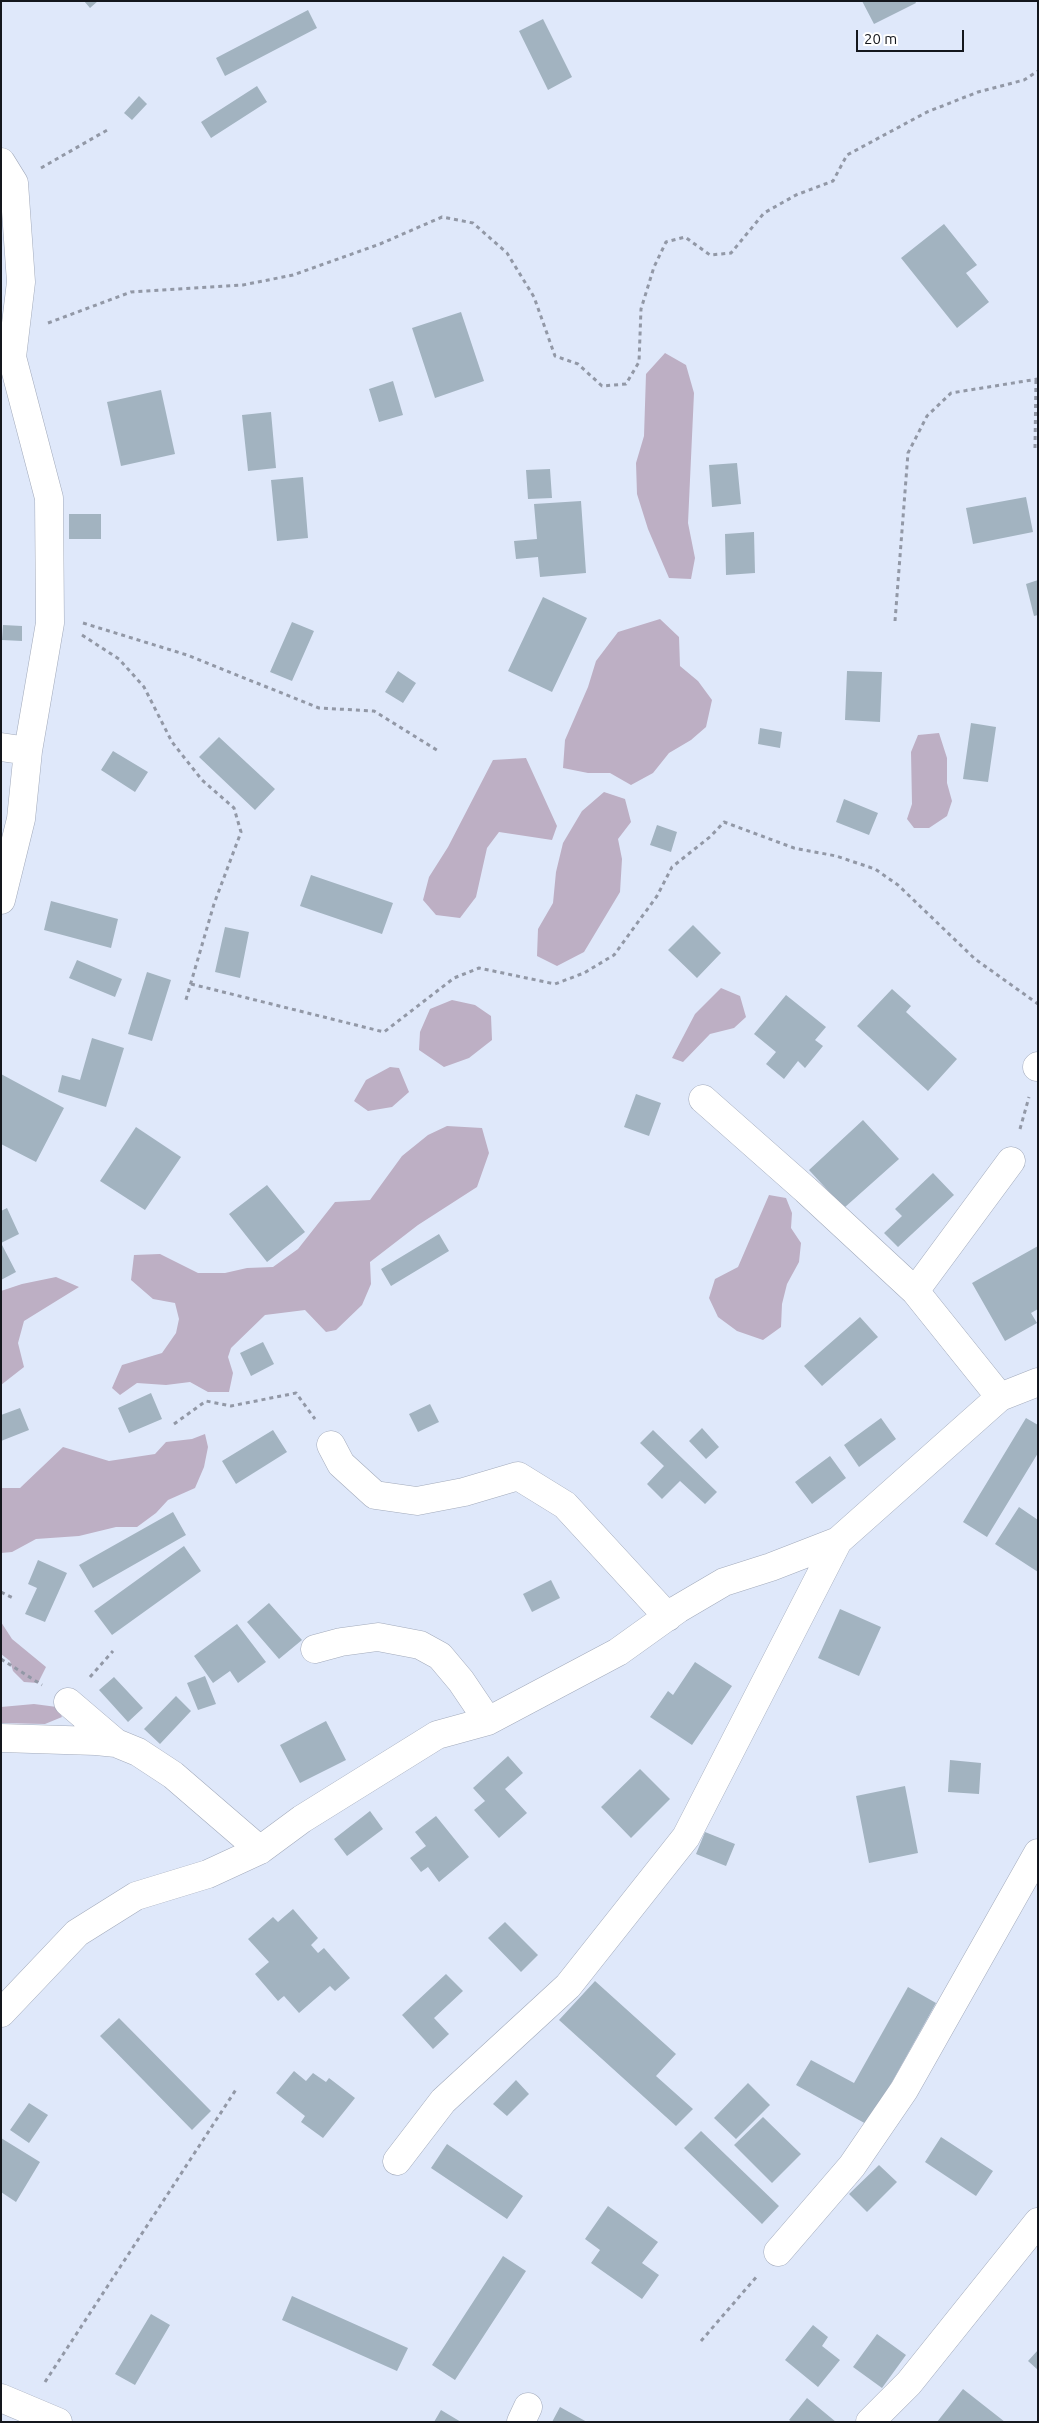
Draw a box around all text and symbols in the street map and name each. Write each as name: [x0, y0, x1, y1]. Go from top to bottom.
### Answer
scale bar: [859, 20, 966, 52]
text: 20 m: [864, 30, 897, 47]

